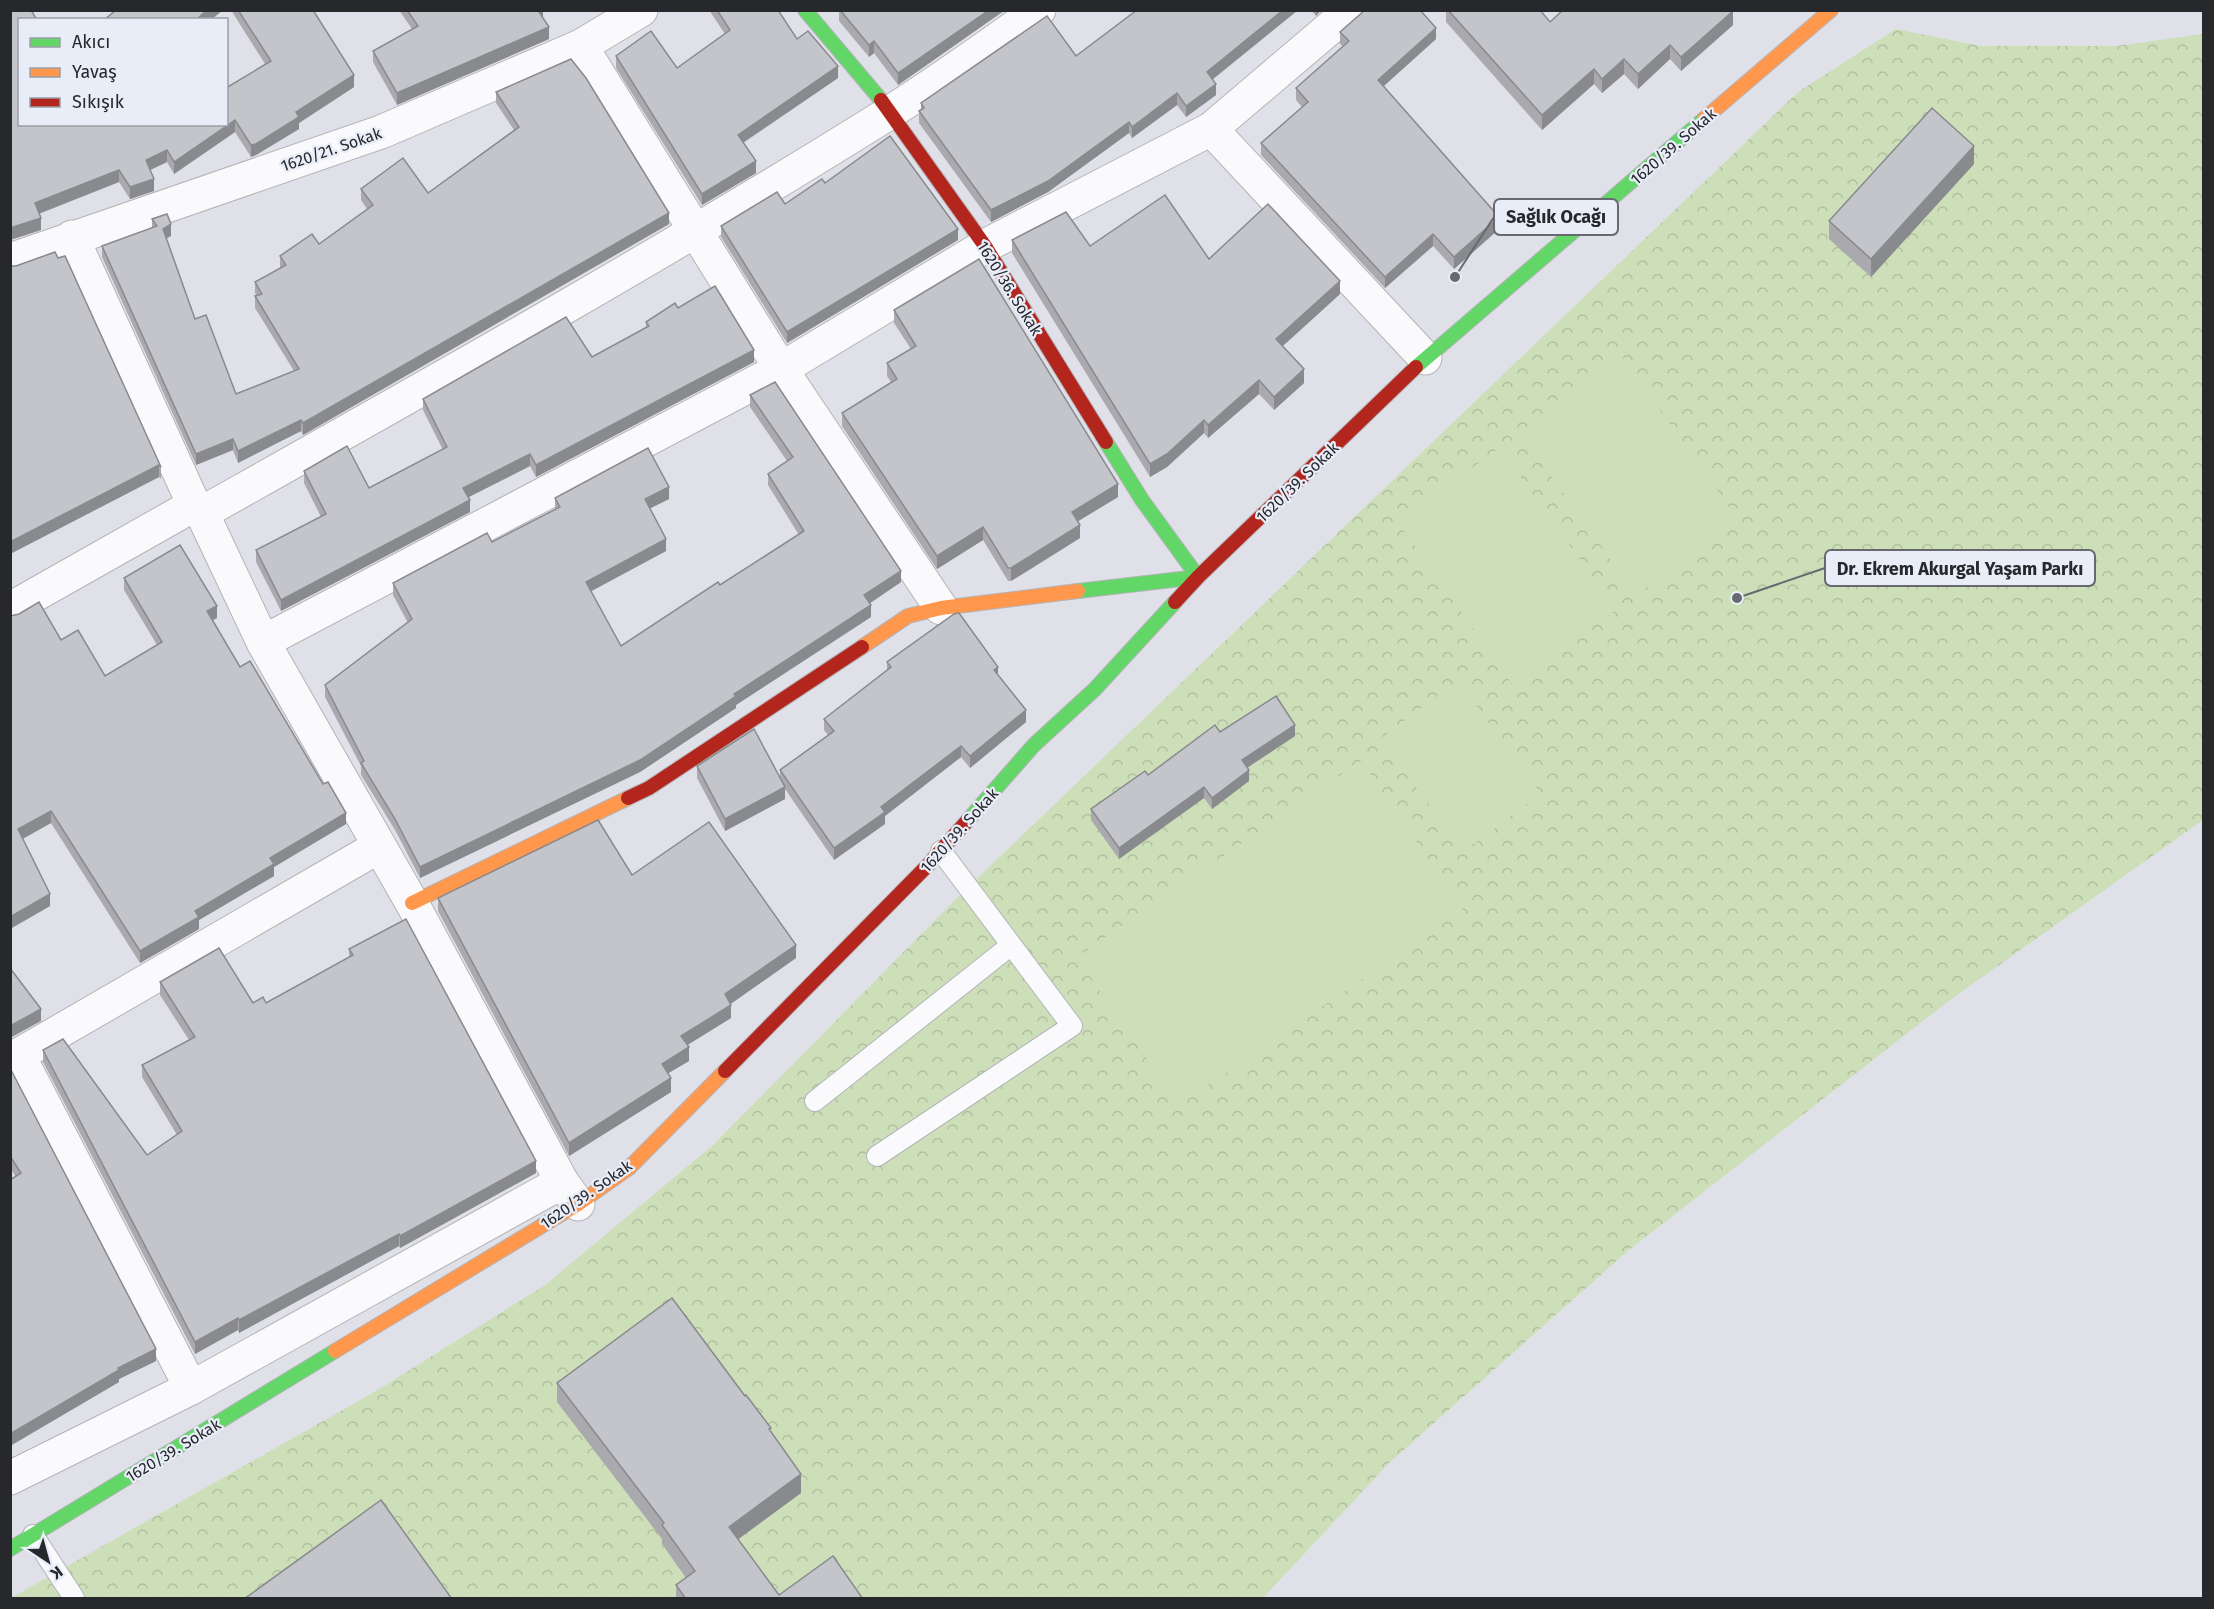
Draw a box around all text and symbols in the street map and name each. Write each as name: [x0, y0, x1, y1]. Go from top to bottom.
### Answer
legend: [18, 18, 228, 126]
text: Akıcı: [72, 31, 110, 53]
text: Yavaş: [72, 61, 117, 83]
text: Sıkışık: [72, 91, 125, 113]
street label: 1620/39. Sokak: [1627, 104, 1721, 189]
street label: 1620/21. Sokak: [278, 123, 385, 176]
callout: Sağlık Ocağı: [1494, 199, 1618, 235]
text: Sağlık Ocağı: [1506, 206, 1606, 228]
street label: 1620/36. Sokak: [973, 238, 1047, 340]
street label: 1620/39. Sokak: [1252, 438, 1343, 526]
callout: Dr. Ekrem Akurgal Yaşam Parkı: [1825, 550, 2095, 586]
text: Dr. Ekrem Akurgal Yaşam Parkı: [1837, 558, 2083, 580]
street label: 1620/39. Sokak: [916, 784, 1003, 877]
street label: 1620/39. Sokak: [537, 1155, 636, 1233]
street label: 1620/39. Sokak: [122, 1414, 225, 1486]
north arrow: [18, 1531, 78, 1591]
text: K: [46, 1562, 66, 1584]

